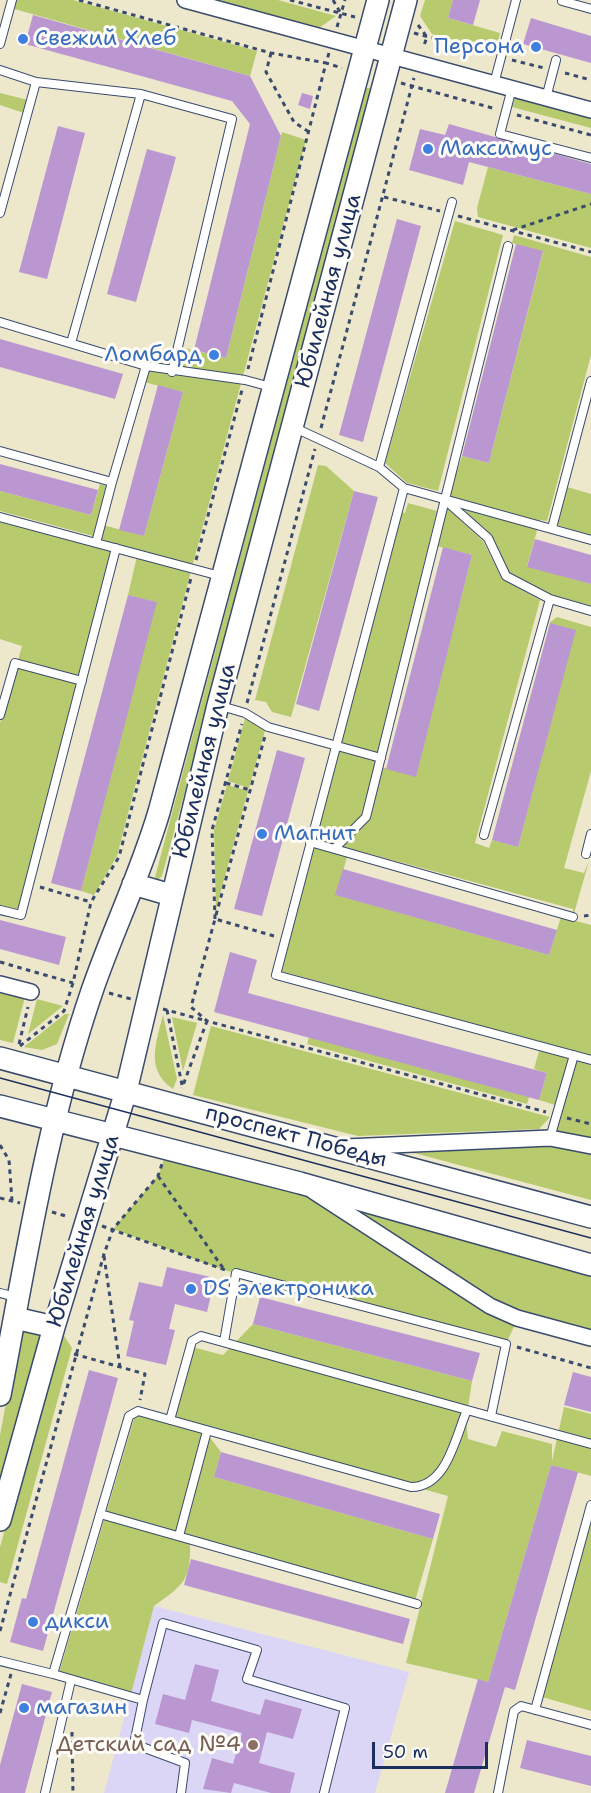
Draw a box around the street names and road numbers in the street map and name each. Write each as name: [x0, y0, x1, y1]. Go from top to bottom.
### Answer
street label: Юбилейная улица: [290, 191, 368, 391]
street label: Юбилейная улица: [168, 661, 242, 861]
street label: проспект Победы: [202, 1100, 390, 1174]
street label: Юбилейная улица: [42, 1132, 126, 1330]

